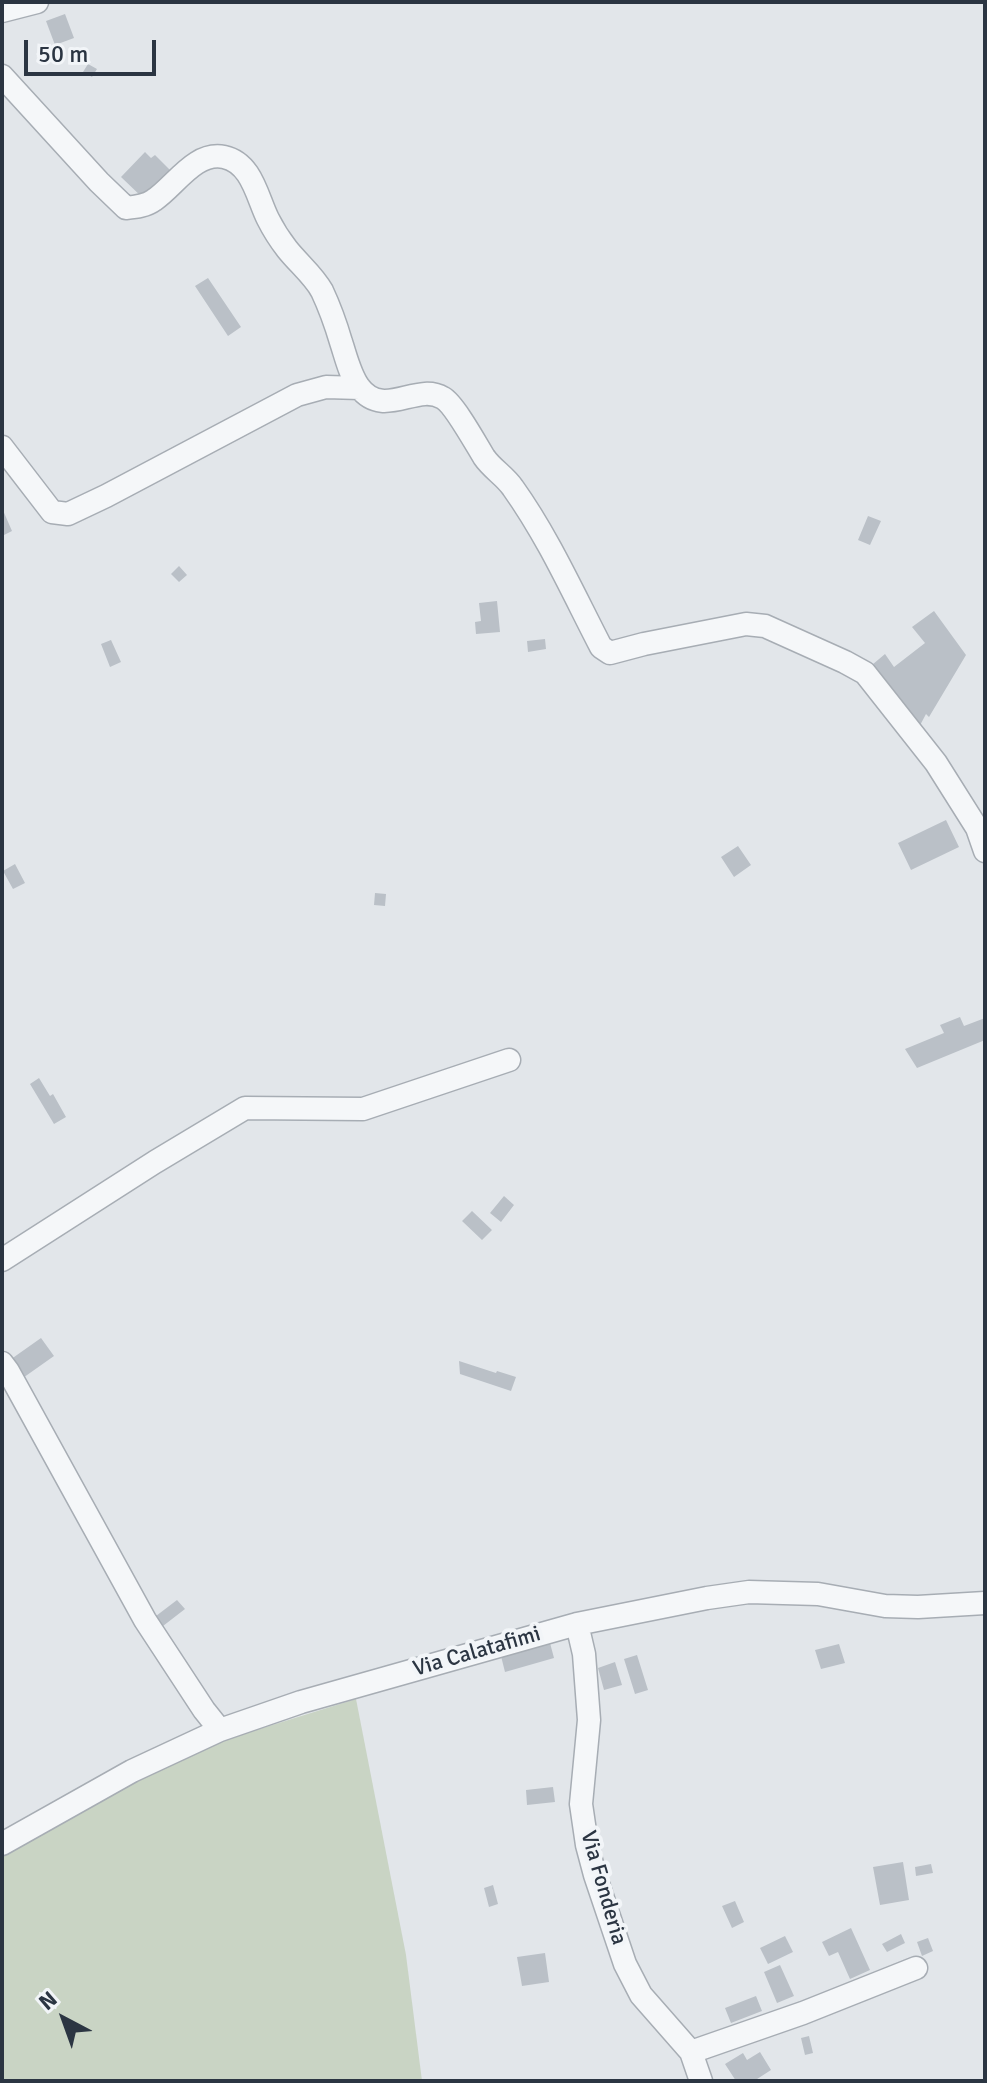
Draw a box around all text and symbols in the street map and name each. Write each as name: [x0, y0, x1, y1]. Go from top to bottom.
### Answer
scale bar: [28, 24, 160, 74]
text: 50 m: [38, 39, 88, 69]
street label: Via Calatafimi: [410, 1621, 544, 1683]
street label: Via Fonderia: [574, 1828, 632, 1948]
north arrow: [24, 1979, 104, 2059]
text: N: [33, 1985, 63, 2016]

